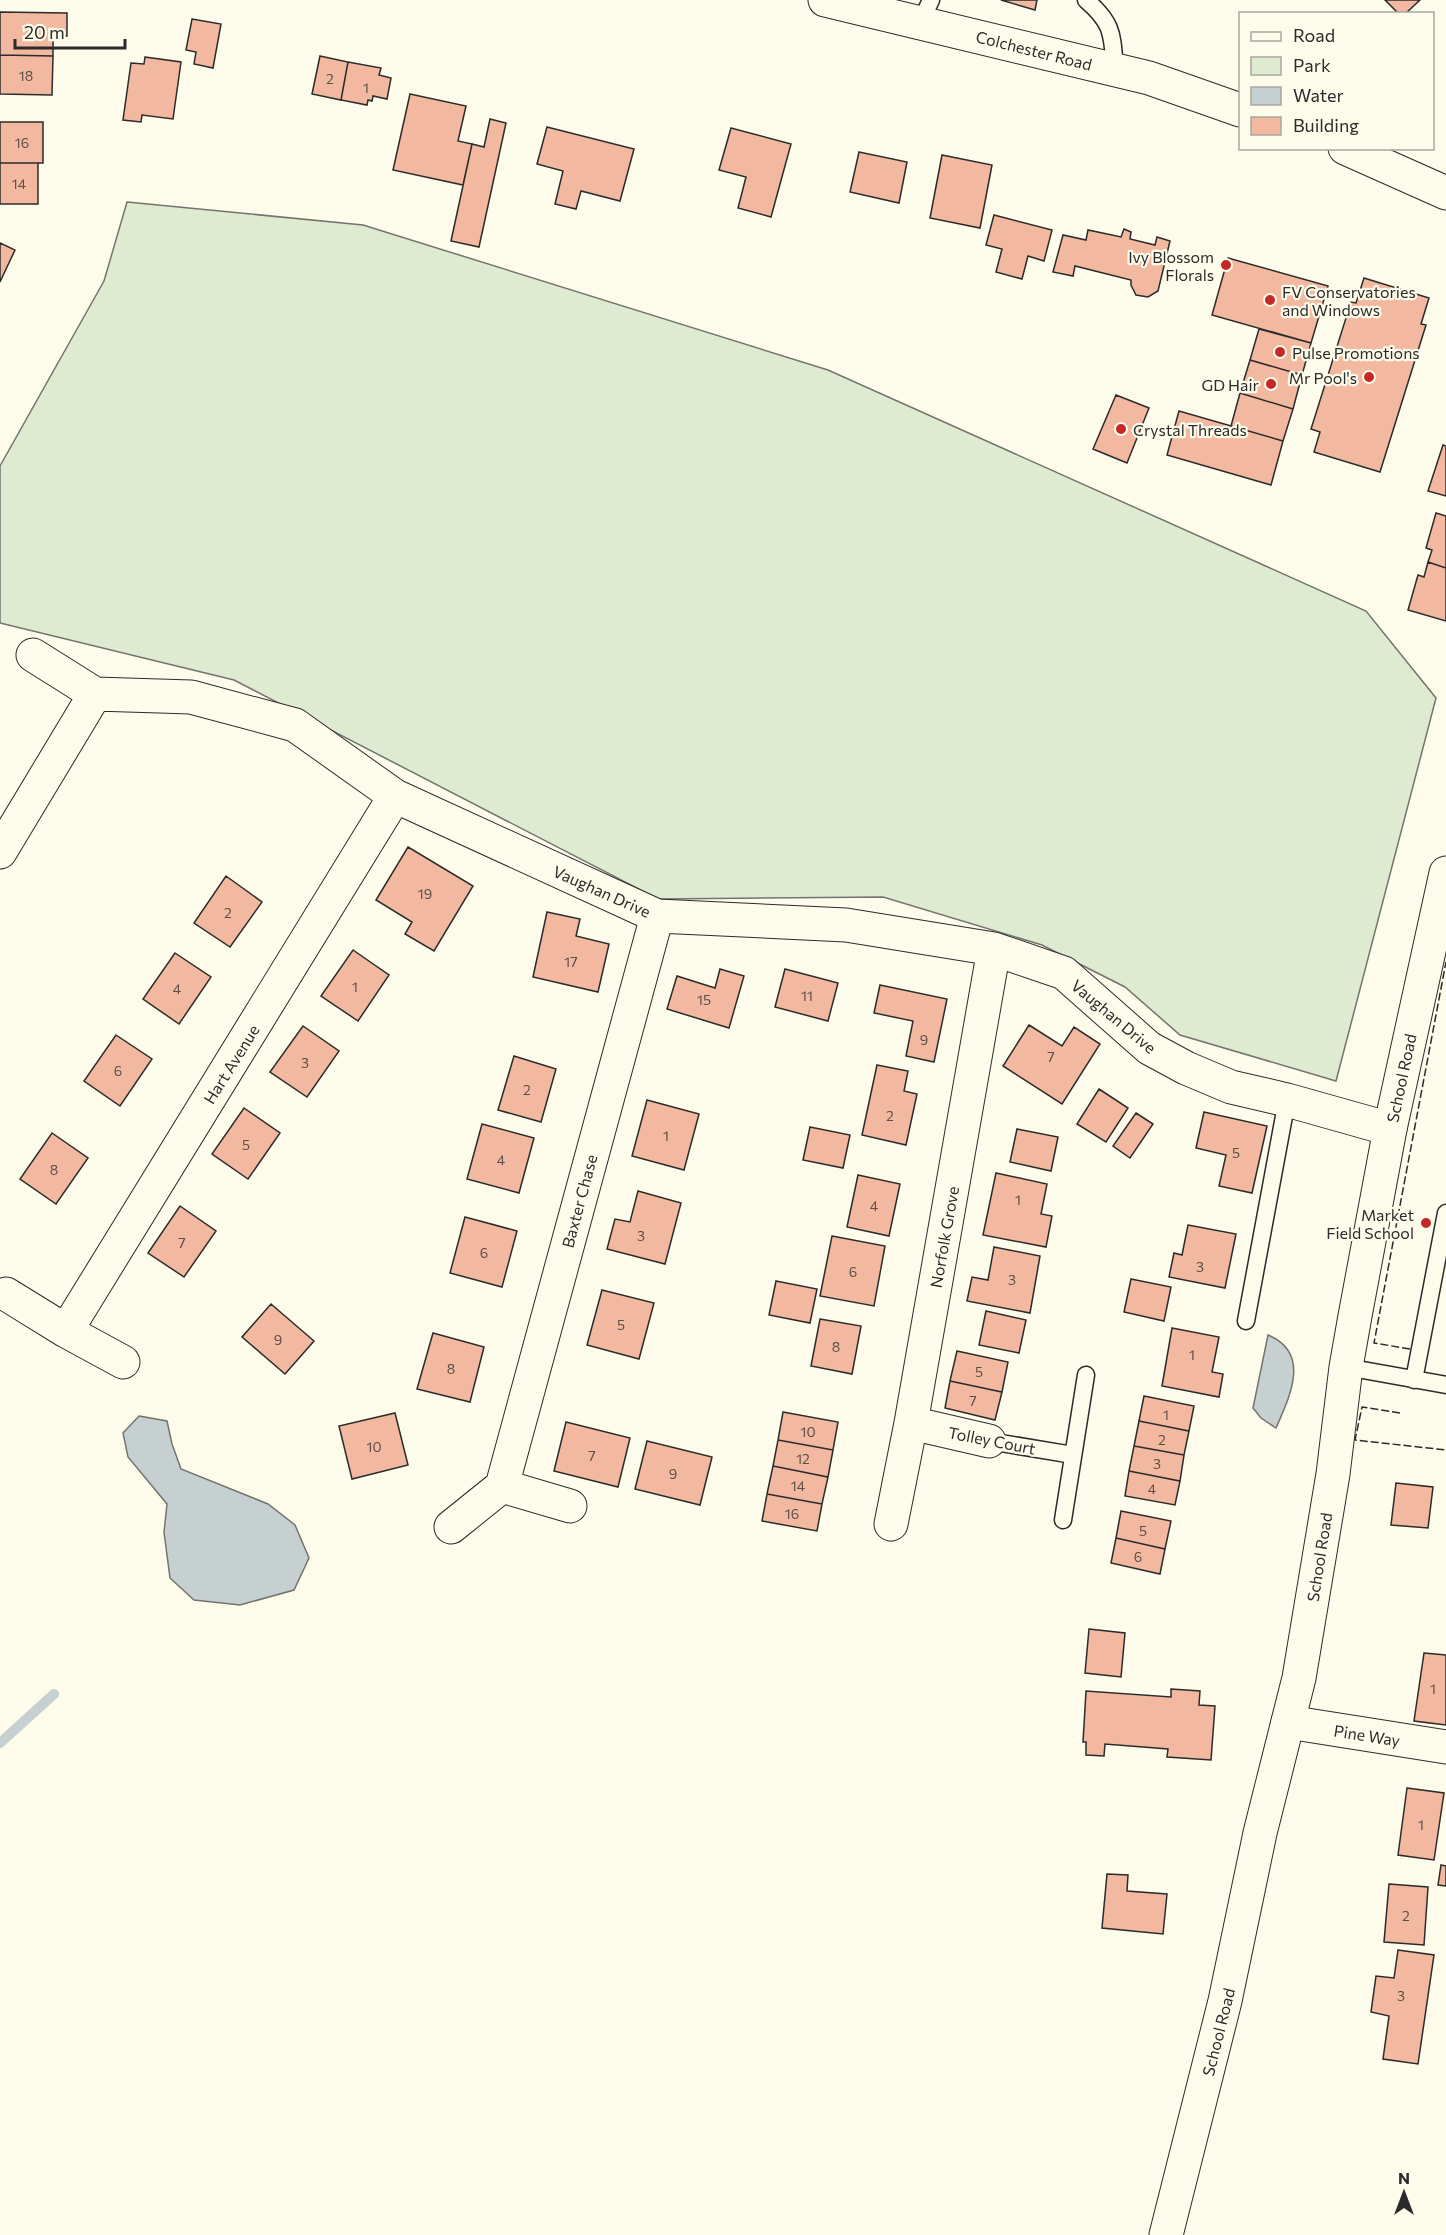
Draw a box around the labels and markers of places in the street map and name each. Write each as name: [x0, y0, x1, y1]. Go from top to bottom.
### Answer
place label: Ivy Blossom Florals: [1128, 247, 1214, 284]
marker: Ivy Blossom Florals: [1219, 258, 1233, 272]
place label: FV Conservatories and Windows: [1282, 282, 1416, 319]
marker: FV Conservatories and Windows: [1263, 293, 1277, 307]
place label: Pulse Promotions: [1292, 343, 1420, 362]
marker: Pulse Promotions: [1273, 345, 1287, 359]
place label: Mr Pool's: [1289, 368, 1357, 387]
marker: Mr Pool's: [1362, 370, 1376, 384]
place label: GD Hair: [1202, 375, 1260, 394]
marker: GD Hair: [1264, 377, 1278, 391]
place label: Crystal Threads: [1133, 420, 1247, 439]
marker: Crystal Threads: [1114, 422, 1128, 436]
place label: Market Field School: [1326, 1205, 1414, 1242]
marker: Market Field School: [1419, 1216, 1433, 1230]

